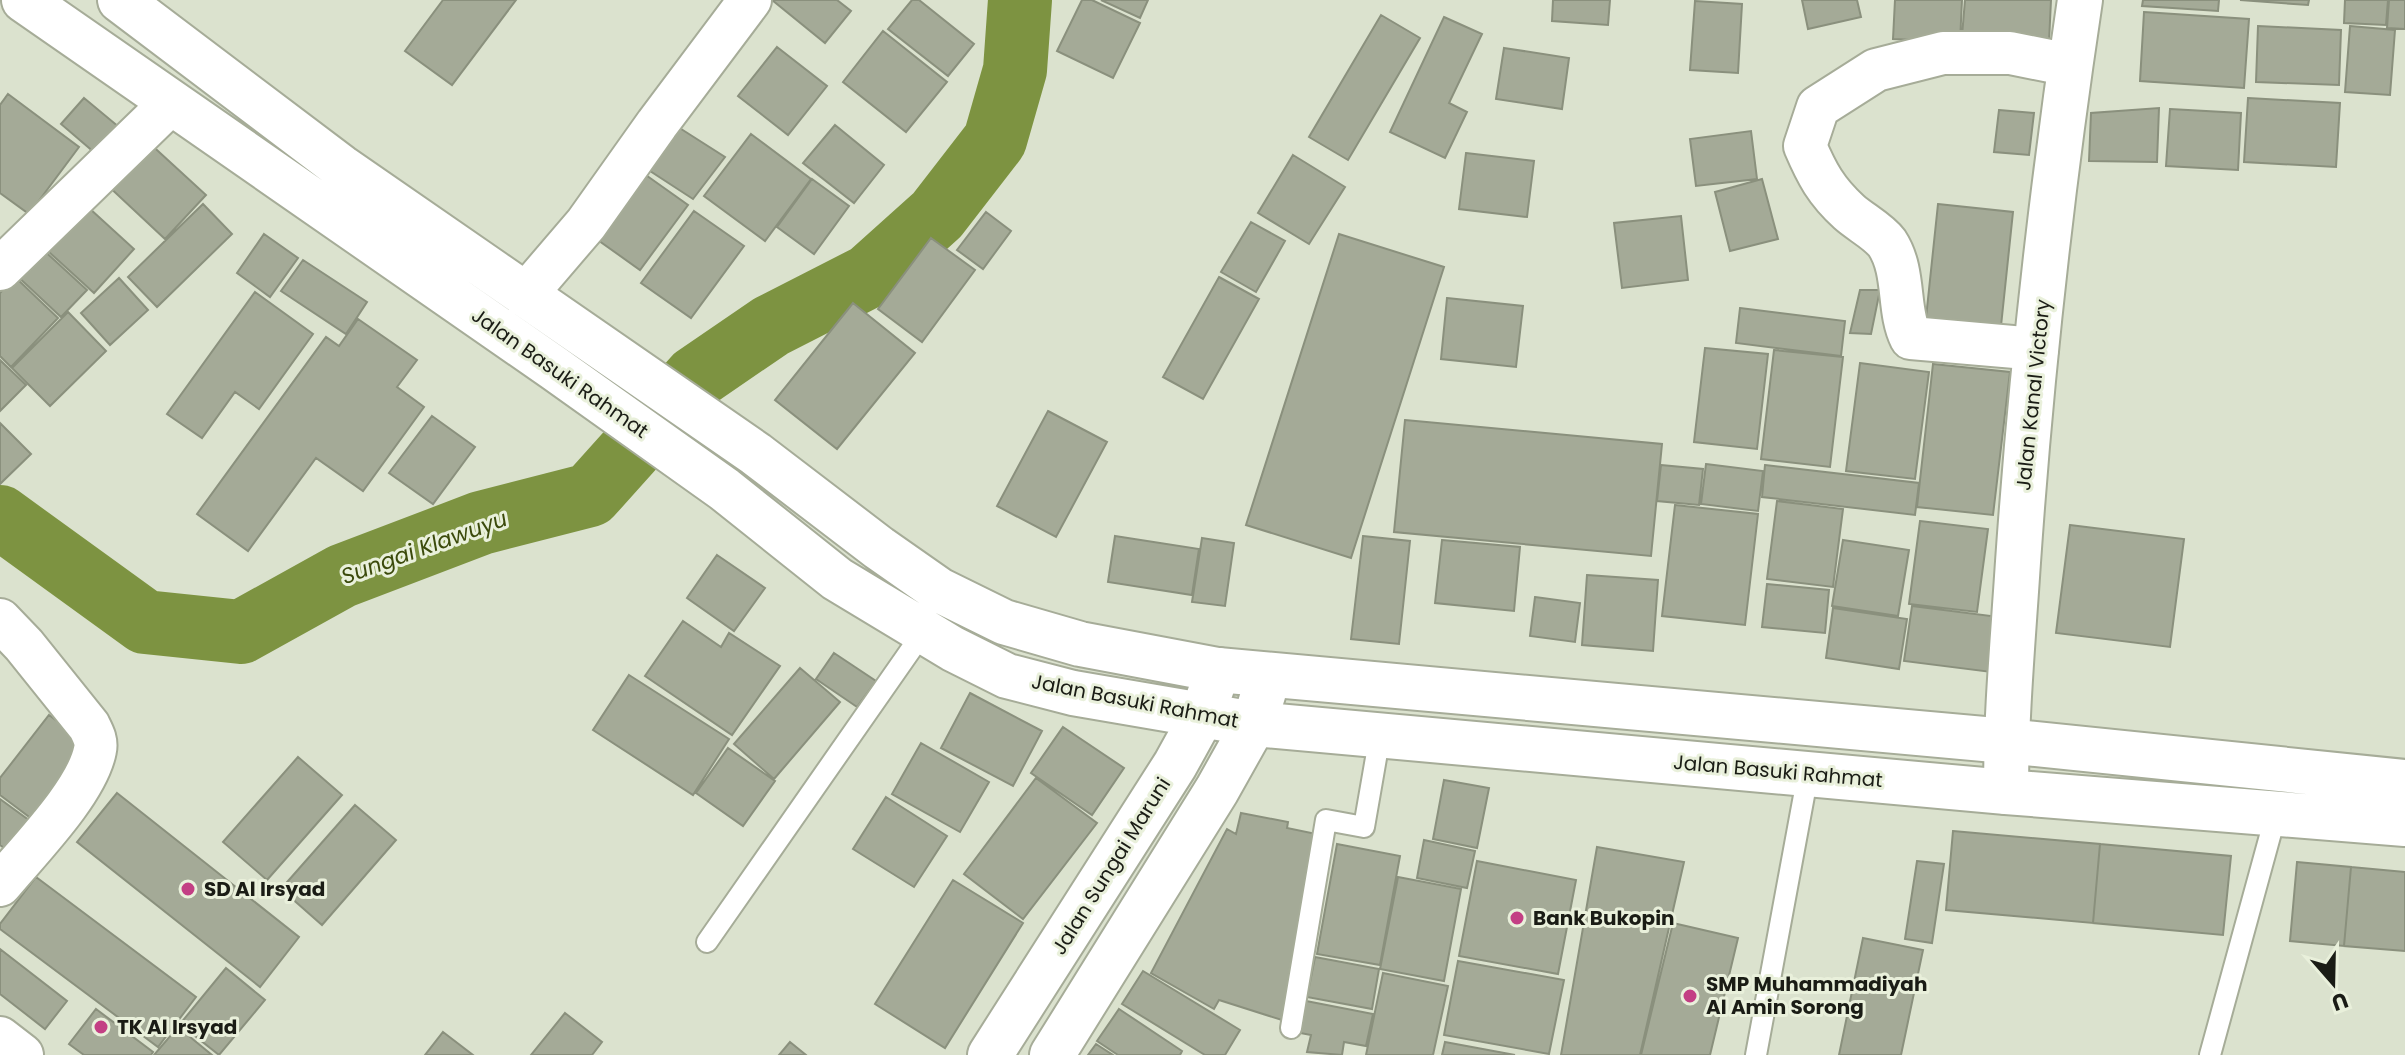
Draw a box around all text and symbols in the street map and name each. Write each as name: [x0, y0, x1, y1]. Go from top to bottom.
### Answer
street label: Jalan Kanal Victory: [2009, 298, 2057, 492]
street label: Jalan Basuki Rahmat: [466, 301, 654, 445]
water label: Sungai Klawuyu: [337, 503, 512, 592]
street label: Jalan Basuki Rahmat: [1029, 667, 1241, 735]
street label: Jalan Basuki Rahmat: [1672, 748, 1884, 794]
street label: Jalan Sungai Maruni: [1045, 772, 1177, 960]
place label: SD Al Irsyad: [204, 875, 325, 903]
marker: SD Al Irsyad: [179, 880, 197, 898]
place label: Bank Bukopin: [1533, 904, 1675, 932]
marker: Bank Bukopin: [1508, 909, 1526, 927]
north arrow: [2293, 943, 2373, 1023]
place label: SMP Muhammadiyah Al Amin Sorong: [1706, 970, 1927, 1021]
text: U: [2327, 984, 2352, 1019]
marker: SMP Muhammadiyah Al Amin Sorong: [1681, 987, 1699, 1005]
place label: TK Al Irsyad: [117, 1013, 237, 1041]
marker: TK Al Irsyad: [92, 1018, 110, 1036]

